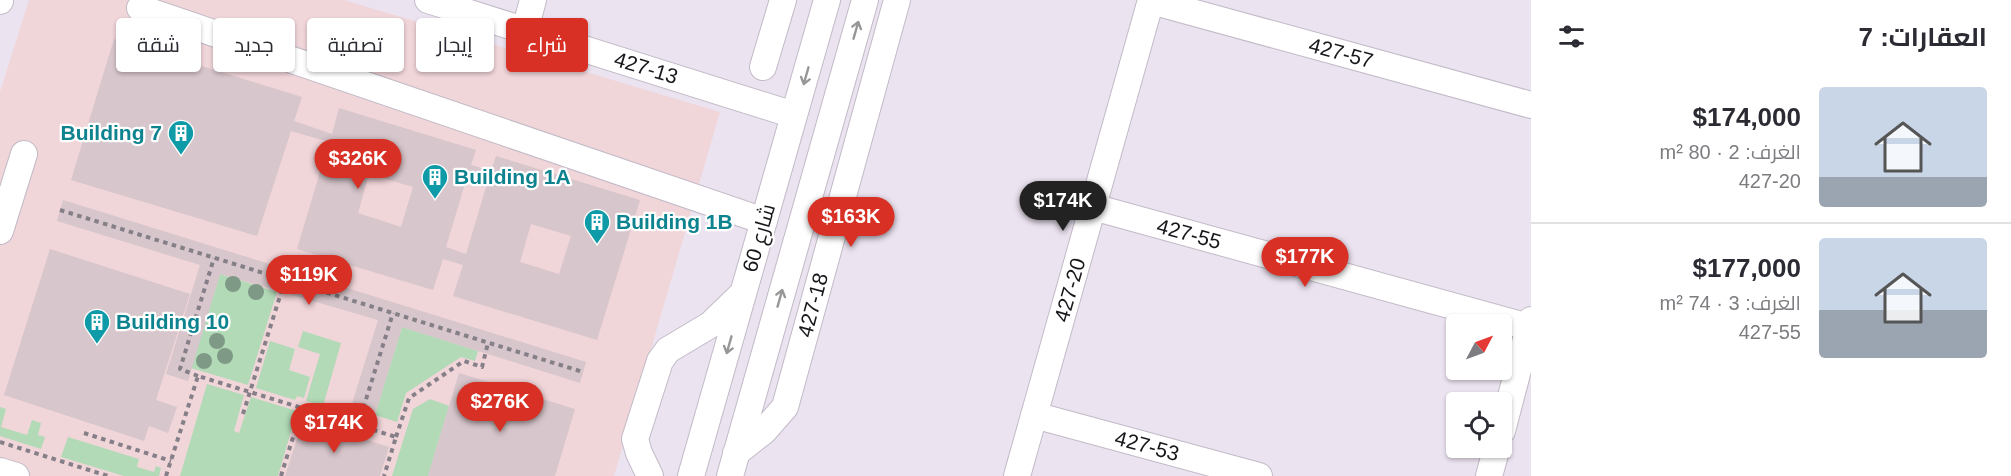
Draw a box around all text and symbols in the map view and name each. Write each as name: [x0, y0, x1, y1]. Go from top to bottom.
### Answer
chip: شقة: [116, 18, 201, 72]
chip: جديد: [213, 18, 295, 72]
chip: تصفية: [307, 18, 404, 72]
chip: إيجار: [416, 18, 494, 72]
chip: شراء: [506, 18, 588, 72]
icon: filters: [1555, 20, 1588, 53]
one-way arrow: [851, 21, 862, 40]
text: العقارات: 7: [1859, 22, 1987, 52]
street label: 427-57: [1307, 33, 1376, 72]
street label: 427-13: [612, 47, 681, 88]
one-way arrow: [799, 67, 811, 86]
text: $174,000: [1693, 102, 1801, 132]
icon: home: [1867, 111, 1939, 183]
building icon: Building 7: [166, 118, 196, 156]
place label: Building 7: [61, 121, 162, 144]
pin: $326K: [316, 139, 400, 190]
text: الغرف: 2 · 80 m²: [1660, 141, 1801, 163]
text: $326K: [329, 147, 387, 169]
building icon: Building 1A: [420, 162, 450, 200]
place label: Building 1A: [454, 165, 571, 188]
text: 427-20: [1739, 170, 1801, 192]
pin: $174K: [1021, 181, 1105, 232]
text: $174K: [1034, 189, 1092, 211]
pin: $163K: [809, 197, 893, 248]
street label: شارع 60: [738, 201, 782, 275]
text: $163K: [822, 205, 880, 227]
building icon: Building 1B: [582, 207, 612, 245]
place label: Building 1B: [616, 210, 733, 233]
street label: 427-55: [1155, 214, 1224, 253]
pin: $177K: [1263, 237, 1347, 288]
text: $177K: [1276, 245, 1334, 267]
text: $177,000: [1693, 253, 1801, 283]
pin: $119K: [267, 255, 351, 306]
street label: 427-20: [1049, 255, 1090, 324]
icon: home: [1867, 262, 1939, 334]
text: $119K: [280, 263, 338, 285]
street label: 427-18: [793, 270, 832, 339]
one-way arrow: [775, 289, 786, 308]
text: الغرف: 3 · 74 m²: [1660, 292, 1801, 314]
building icon: Building 10: [82, 307, 112, 345]
place label: Building 10: [116, 310, 229, 333]
north arrow: [1446, 314, 1512, 380]
map controls: [1446, 314, 1512, 458]
text: 427-55: [1739, 321, 1801, 343]
one-way arrow: [722, 335, 734, 354]
pin: $276K: [458, 382, 542, 433]
text: $276K: [471, 390, 529, 412]
button: locate: [1446, 392, 1512, 458]
pin: $174K: [292, 403, 376, 454]
text: $174K: [305, 411, 363, 433]
street label: 427-53: [1113, 426, 1182, 465]

